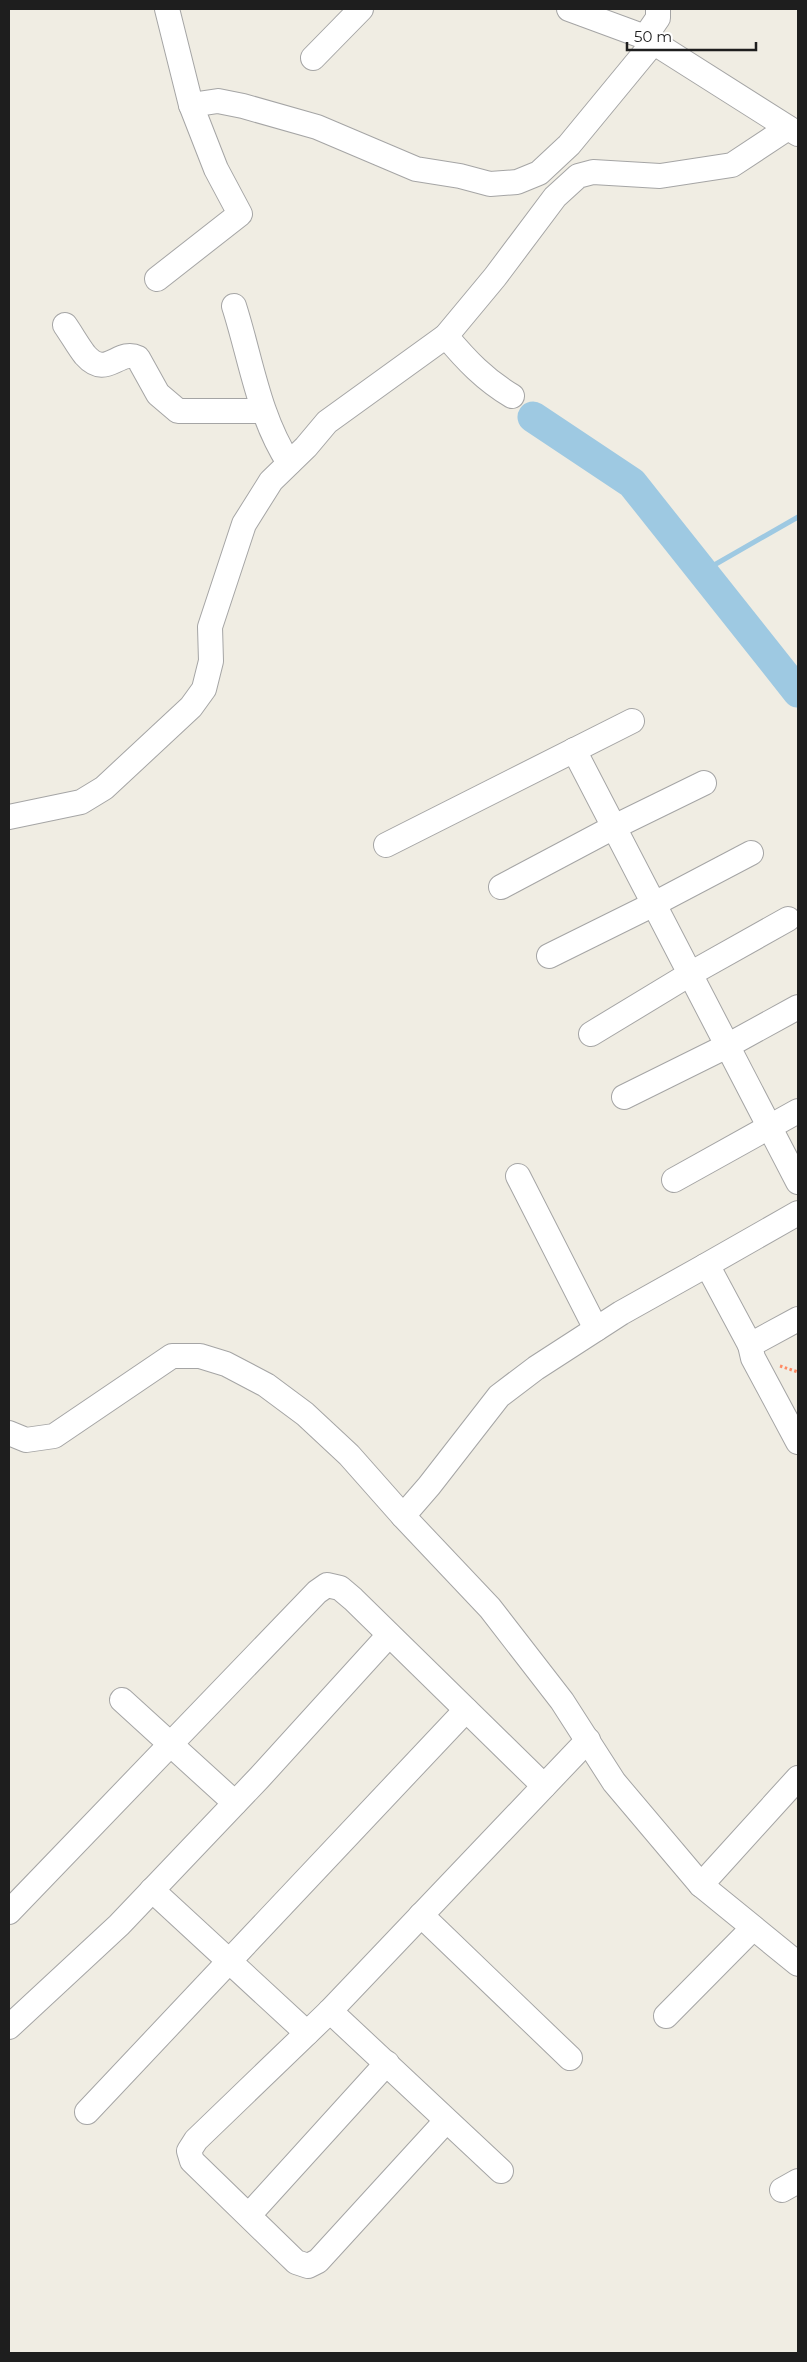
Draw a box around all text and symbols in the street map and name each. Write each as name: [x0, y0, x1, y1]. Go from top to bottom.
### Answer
scale bar: [627, 20, 756, 52]
text: 50 m: [634, 27, 672, 46]

